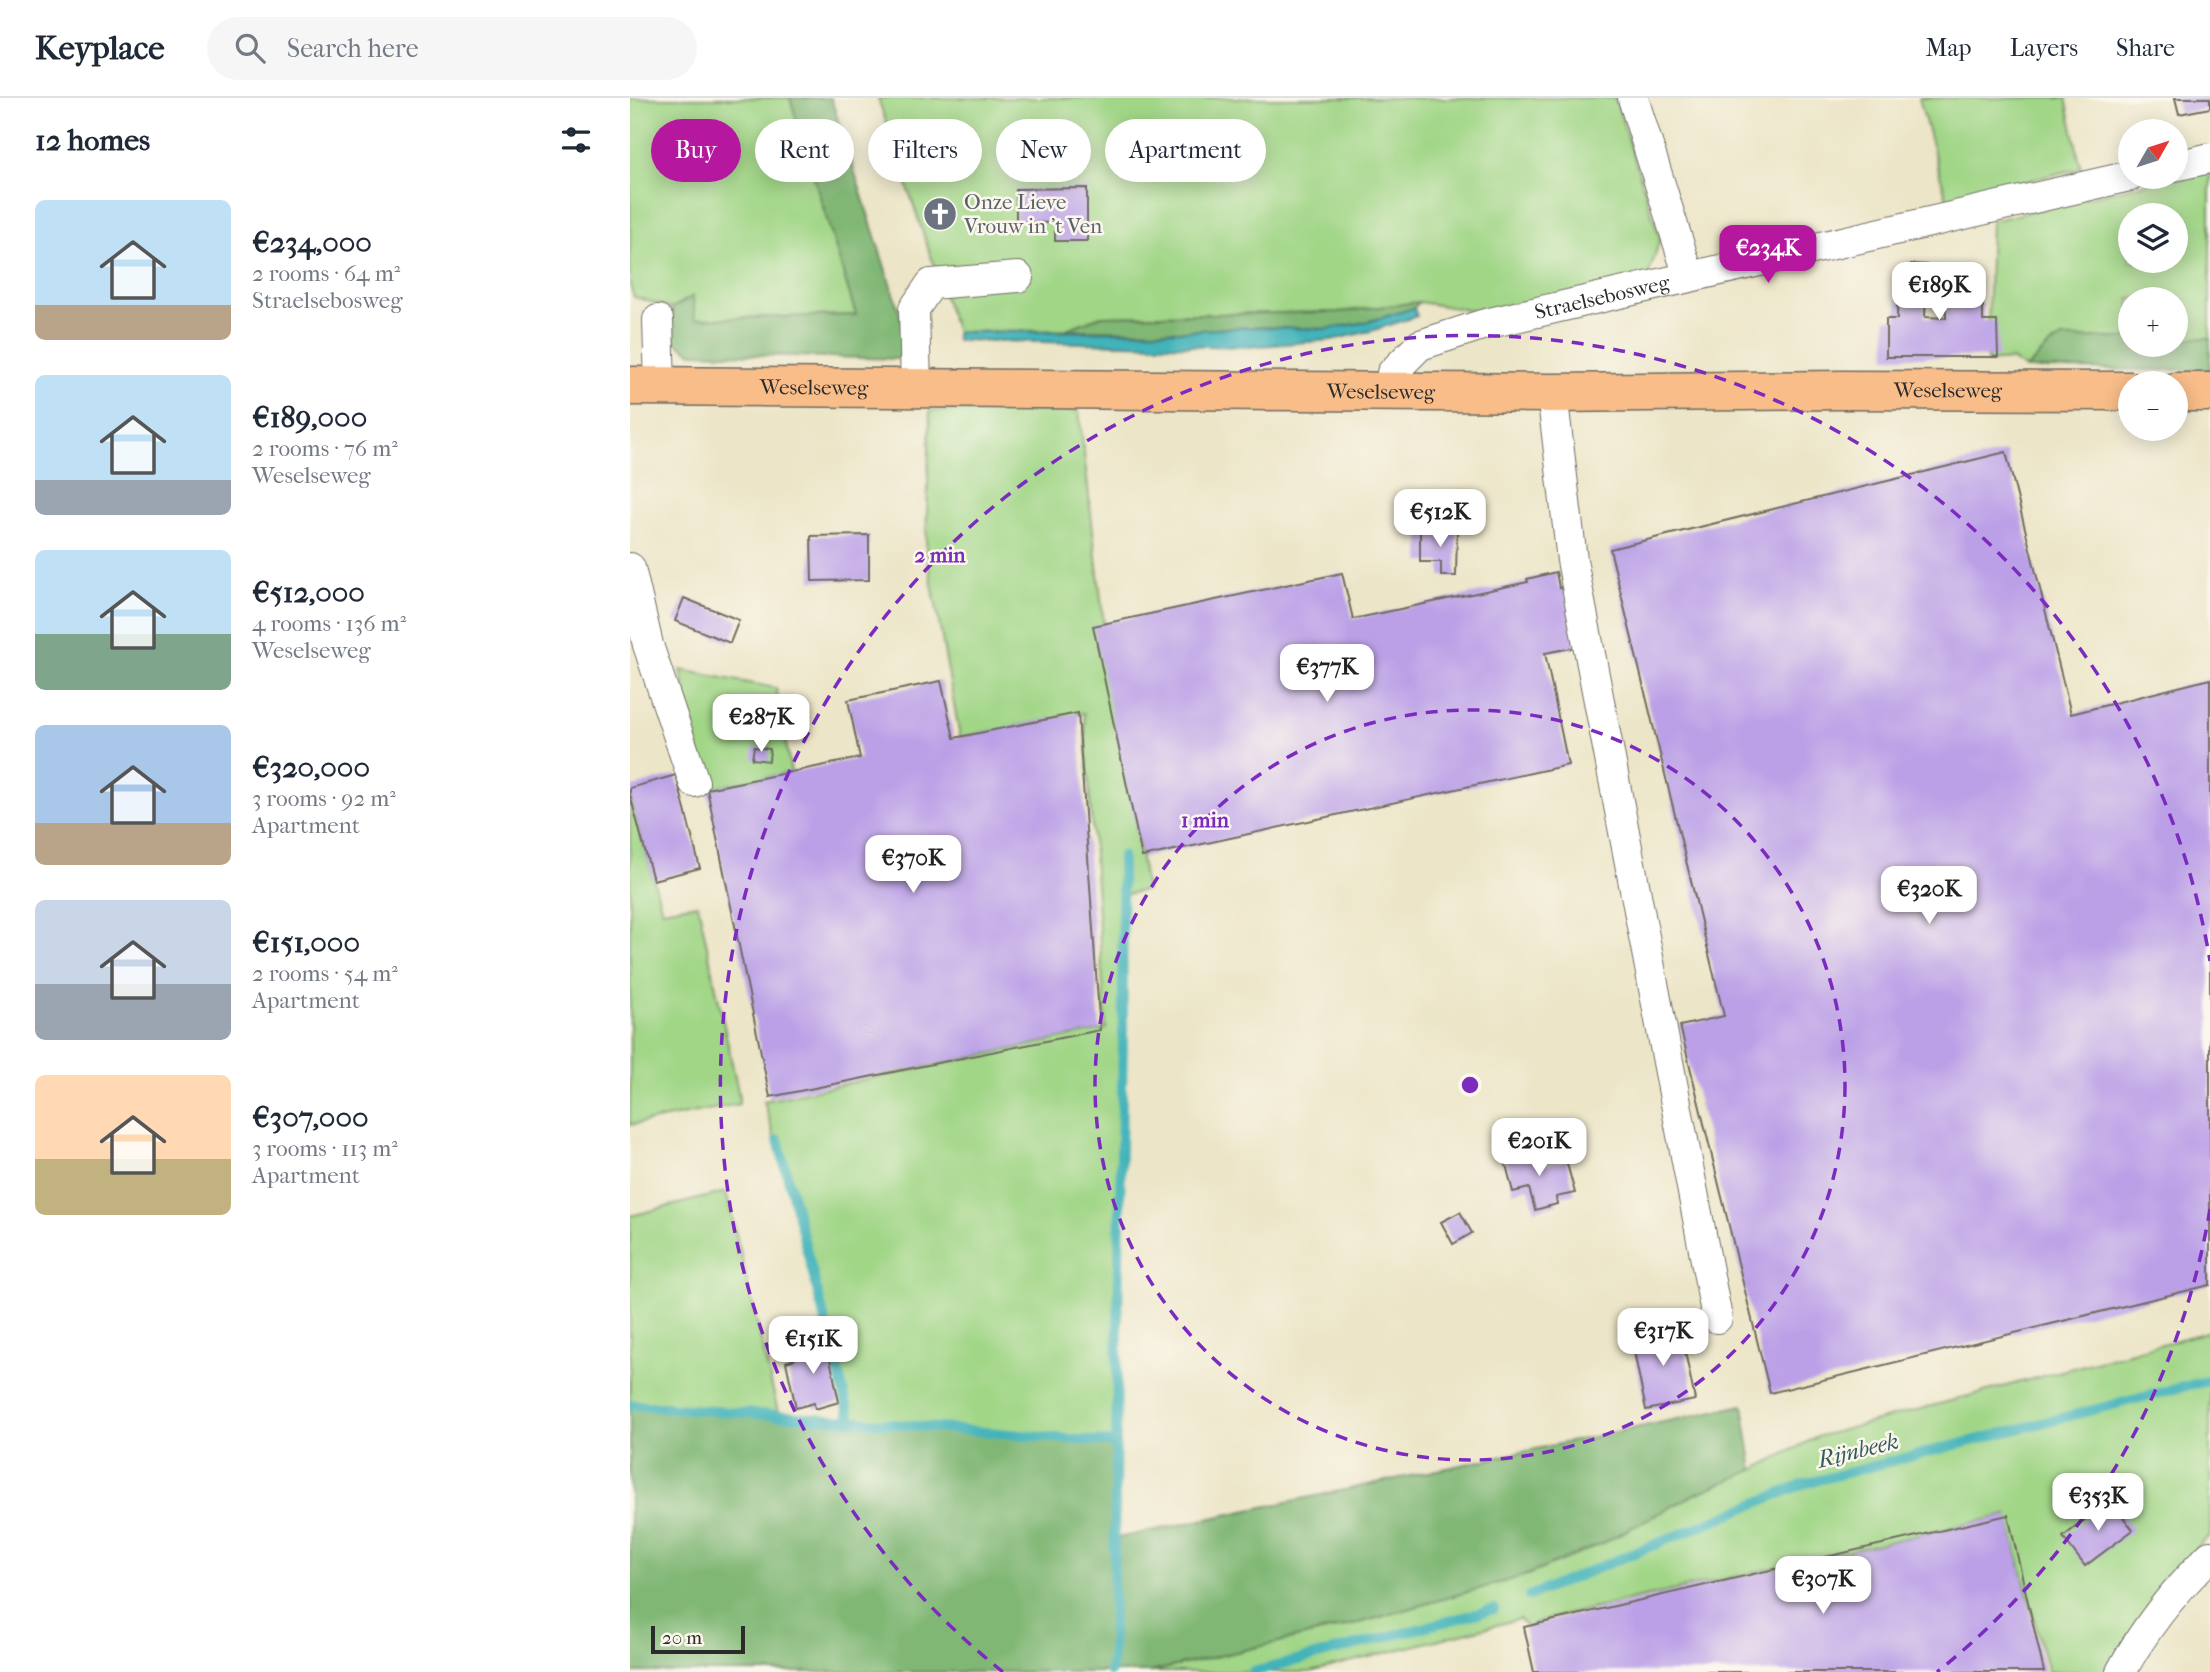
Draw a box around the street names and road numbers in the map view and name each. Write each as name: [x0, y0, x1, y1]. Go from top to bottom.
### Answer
street label: Straelsebosweg: [1532, 270, 1672, 324]
street label: Weselseweg: [759, 375, 869, 400]
street label: Weselseweg: [1893, 378, 2003, 403]
street label: Weselseweg: [1326, 379, 1436, 404]

